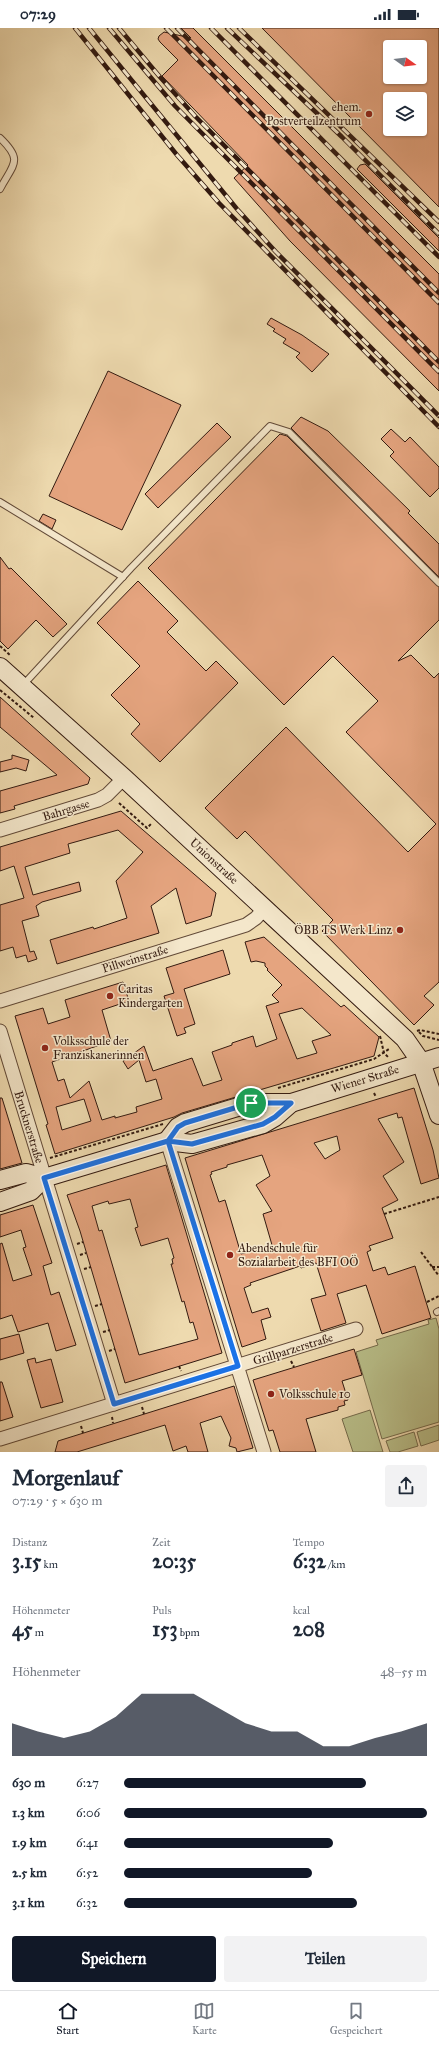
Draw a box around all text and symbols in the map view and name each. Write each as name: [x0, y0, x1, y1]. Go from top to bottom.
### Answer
text: 07:29: [20, 5, 56, 23]
north arrow: [383, 40, 427, 84]
map controls: [383, 40, 427, 136]
button: layers: [383, 92, 427, 136]
place label: ehem. Postverteilzentrum: [266, 100, 361, 128]
marker: ehem. Postverteilzentrum: [364, 109, 374, 119]
street label: Bahrgasse: [41, 796, 92, 825]
street label: Unionstraße: [187, 835, 241, 887]
place label: ÖBB TS Werk Linz: [294, 922, 392, 937]
marker: ÖBB TS Werk Linz: [395, 925, 405, 935]
street label: Pillweinstraße: [100, 942, 170, 976]
place label: Caritas Kindergarten: [118, 982, 183, 1011]
marker: Caritas Kindergarten: [105, 991, 115, 1001]
place label: Volksschule der Franziskanerinnen: [52, 1034, 145, 1062]
marker: Volksschule der Franziskanerinnen: [40, 1043, 50, 1053]
street label: Wiener Straße: [329, 1062, 401, 1096]
pin: [234, 1086, 268, 1120]
street label: Brucknerstraße: [11, 1089, 47, 1165]
icon: arrive: [240, 1092, 262, 1114]
place label: Abendschule für Sozialarbeit des BFI OÖ: [237, 1241, 358, 1269]
marker: Abendschule für Sozialarbeit des BFI OÖ: [225, 1250, 235, 1260]
street label: Grillparzerstraße: [251, 1330, 335, 1368]
place label: Volksschule 10: [278, 1387, 351, 1401]
marker: Volksschule 10: [266, 1389, 276, 1399]
text: Morgenlauf: [12, 1464, 120, 1491]
button: share: [385, 1465, 427, 1507]
text: 07:29 · 5 × 630 m: [12, 1493, 102, 1509]
text: Distanz: [12, 1536, 47, 1549]
text: Zeit: [152, 1536, 171, 1549]
text: Tempo: [293, 1536, 324, 1549]
text: 3.15: [12, 1549, 41, 1573]
text: 20:35: [152, 1549, 196, 1573]
text: 6:32: [293, 1549, 326, 1573]
text: km: [41, 1558, 58, 1571]
text: /km: [326, 1558, 346, 1571]
text: Höhenmeter: [12, 1604, 70, 1617]
text: Puls: [152, 1604, 171, 1617]
text: kcal: [293, 1604, 310, 1617]
text: 45: [12, 1617, 32, 1641]
text: 153: [152, 1617, 177, 1641]
text: 208: [293, 1617, 325, 1641]
text: m: [32, 1626, 44, 1639]
text: bpm: [177, 1626, 200, 1639]
text: Höhenmeter: [12, 1664, 81, 1680]
text: 48–55 m: [380, 1664, 427, 1680]
text: 630 m: [12, 1775, 45, 1791]
text: 6:27: [76, 1775, 99, 1791]
text: 1.3 km: [12, 1805, 45, 1821]
text: 6:06: [76, 1805, 100, 1821]
text: 1.9 km: [12, 1835, 47, 1851]
text: 6:41: [76, 1835, 98, 1851]
text: 2.5 km: [12, 1865, 47, 1881]
text: 6:52: [76, 1865, 98, 1881]
text: 3.1 km: [12, 1895, 45, 1911]
text: 6:32: [76, 1895, 98, 1911]
button: Speichern: [12, 1936, 216, 1982]
button: Teilen: [224, 1936, 427, 1982]
tab: Start: [56, 2000, 79, 2037]
tab: Karte: [192, 2000, 217, 2037]
tab: Gespeichert: [330, 2000, 383, 2037]

